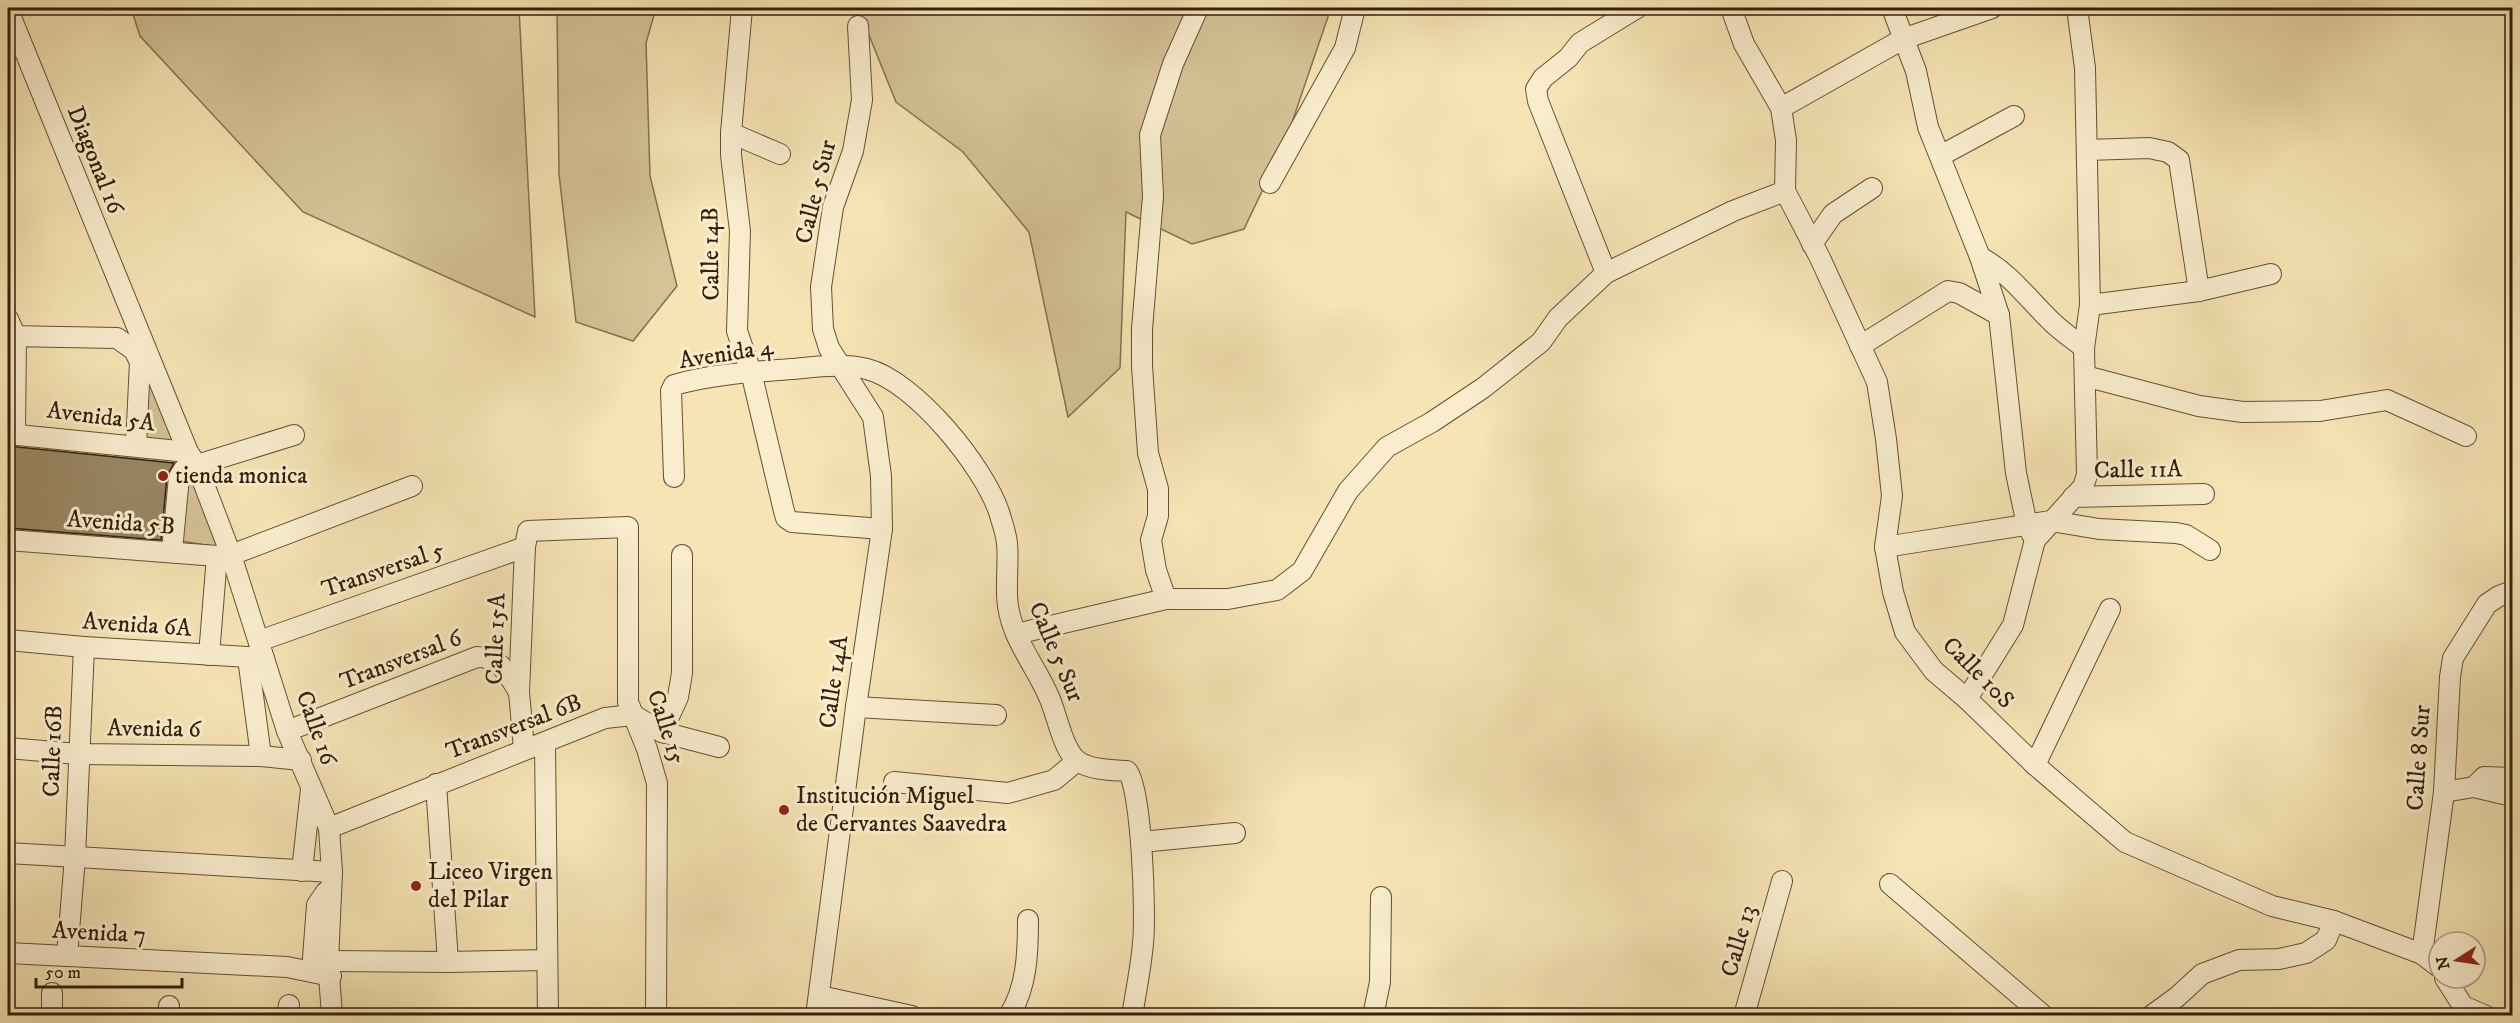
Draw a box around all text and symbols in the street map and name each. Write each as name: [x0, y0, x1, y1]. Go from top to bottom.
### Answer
street label: Diagonal 16: [60, 102, 131, 220]
street label: Calle 5 Sur: [789, 137, 843, 247]
street label: Calle 14B: [695, 207, 727, 301]
street label: Avenida 4: [677, 332, 776, 376]
street label: Avenida 5A: [45, 395, 157, 439]
street label: Calle 11A: [2094, 454, 2183, 486]
place label: tienda monica: [175, 461, 308, 491]
marker: tienda monica: [156, 469, 170, 483]
street label: Avenida 5B: [66, 504, 176, 542]
street label: Transversal 5: [318, 535, 448, 605]
street label: Calle 15A: [479, 592, 513, 685]
street label: Calle 5 Sur: [1022, 597, 1090, 707]
street label: Avenida 6A: [82, 606, 193, 644]
street label: Transversal 6: [336, 623, 467, 697]
street label: Calle 10S: [1936, 631, 2020, 715]
street label: Calle 14A: [813, 633, 855, 730]
street label: Calle 15: [640, 686, 692, 768]
street label: Calle 16: [289, 687, 344, 771]
street label: Transversal 6B: [442, 687, 586, 767]
street label: Calle 8 Sur: [2400, 704, 2438, 812]
street label: Calle 16B: [36, 705, 70, 797]
street label: Avenida 6: [107, 713, 203, 745]
place label: Institución Miguel de Cervantes Saavedra: [796, 781, 1007, 839]
marker: Institución Miguel de Cervantes Saavedra: [777, 803, 791, 817]
place label: Liceo Virgen del Pilar: [428, 857, 553, 915]
marker: Liceo Virgen del Pilar: [409, 879, 423, 893]
street label: Calle 13: [1714, 902, 1764, 980]
street label: Avenida 7: [51, 916, 147, 950]
north arrow: [2427, 930, 2487, 990]
scale bar: [36, 951, 182, 989]
text: N: [2432, 954, 2454, 971]
text: 50 m: [45, 962, 81, 984]

